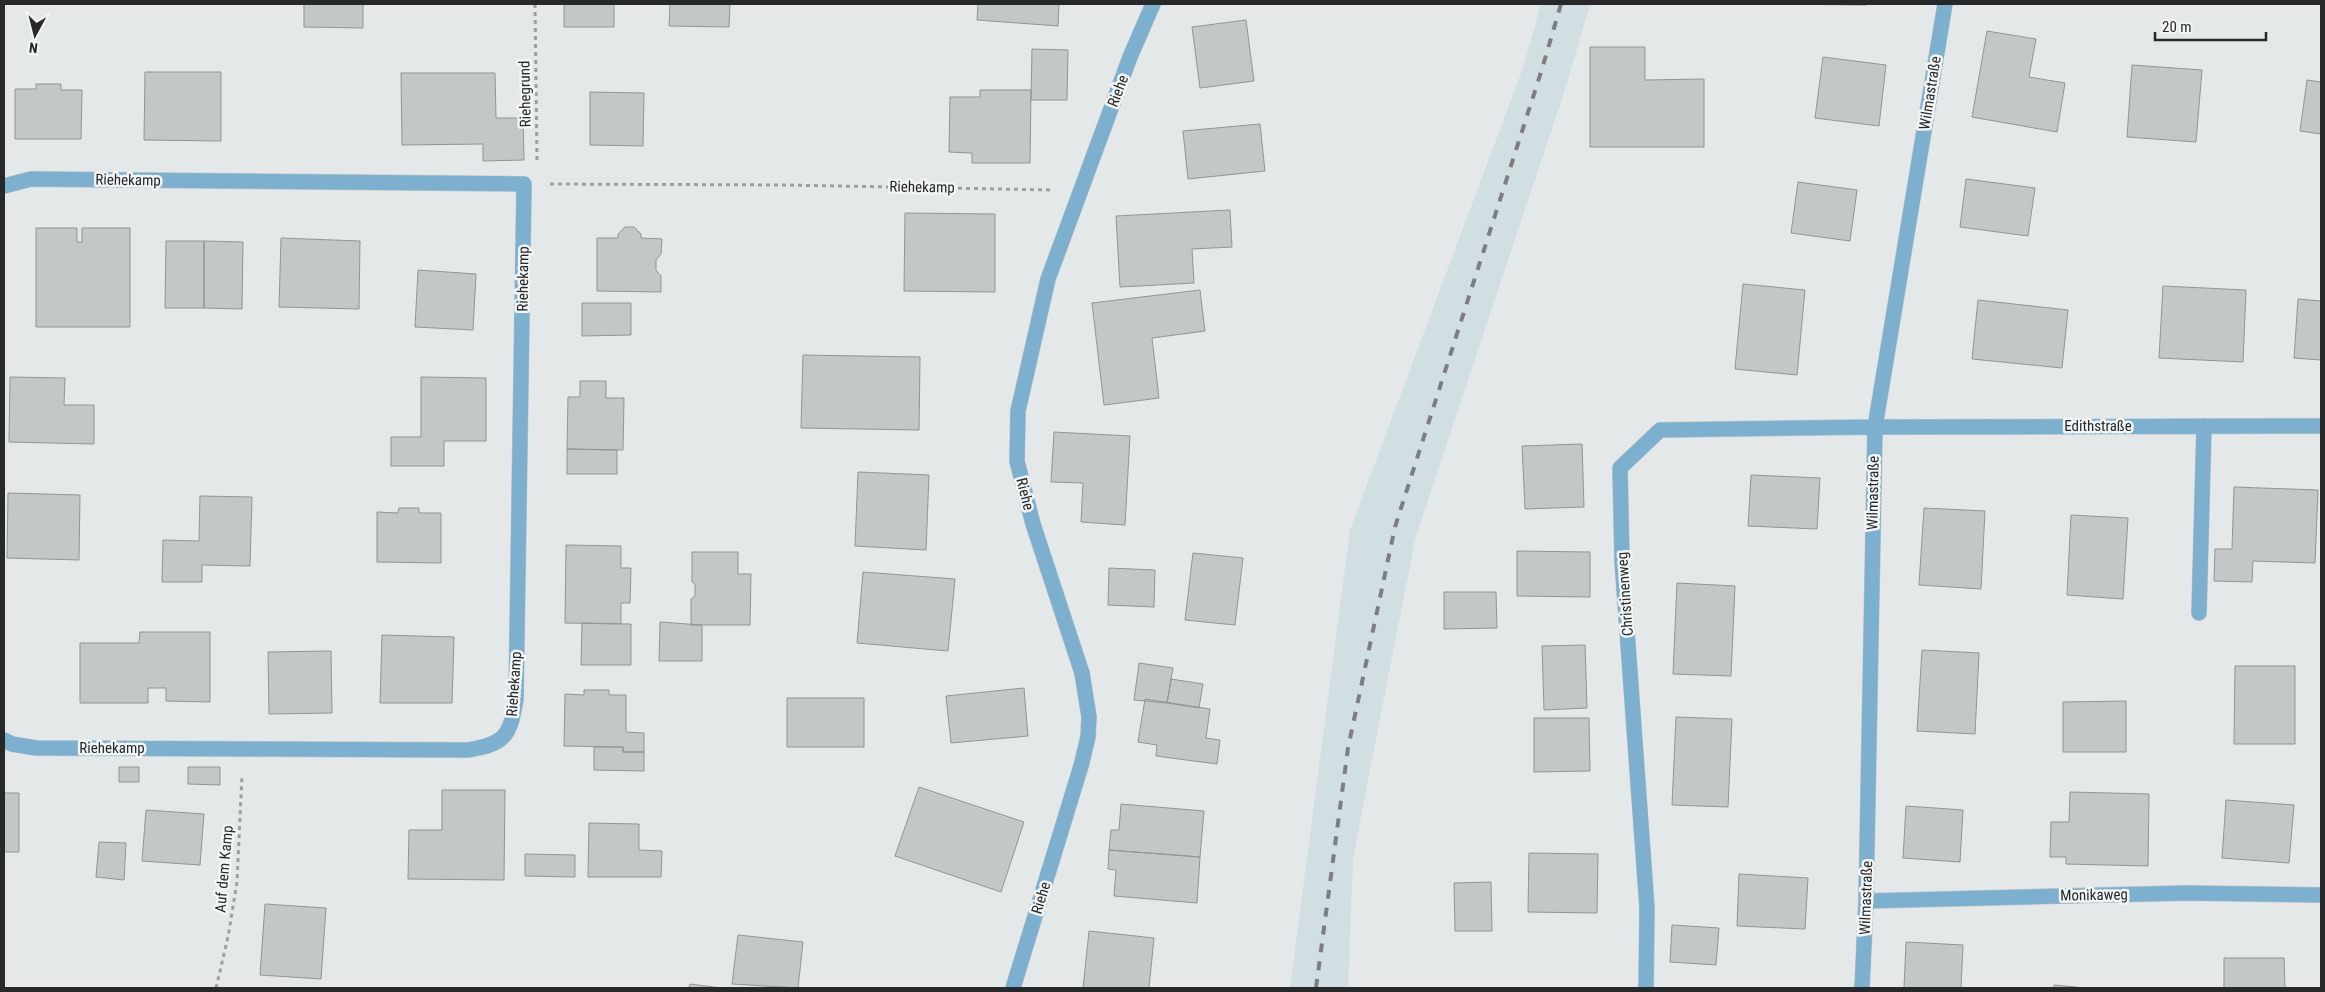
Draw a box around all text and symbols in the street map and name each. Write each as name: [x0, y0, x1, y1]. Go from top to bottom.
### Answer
north arrow: [10, 10, 60, 60]
scale bar: [2155, 10, 2266, 42]
text: 20 m: [2162, 18, 2192, 36]
text: N: [28, 39, 39, 56]
street label: Wilmastraße: [1915, 55, 1945, 131]
street label: Riehegrund: [515, 61, 535, 127]
street label: Riehe: [1104, 73, 1132, 109]
street label: Riehekamp: [95, 170, 161, 190]
street label: Riehekamp: [889, 177, 955, 197]
street label: Riehekamp: [513, 246, 533, 312]
street label: Edithstraße: [2064, 417, 2132, 435]
street label: Wilmastraße: [1863, 456, 1883, 530]
street label: Riehe: [1012, 476, 1038, 512]
street label: Christinenweg: [1613, 551, 1637, 637]
street label: Riehekamp: [503, 651, 525, 717]
street label: Riehekamp: [79, 739, 145, 757]
street label: Auf dem Kamp: [211, 825, 237, 913]
street label: Wilmastraße: [1856, 861, 1876, 935]
street label: Riehe: [1028, 880, 1054, 916]
street label: Monikaweg: [2060, 885, 2128, 905]

